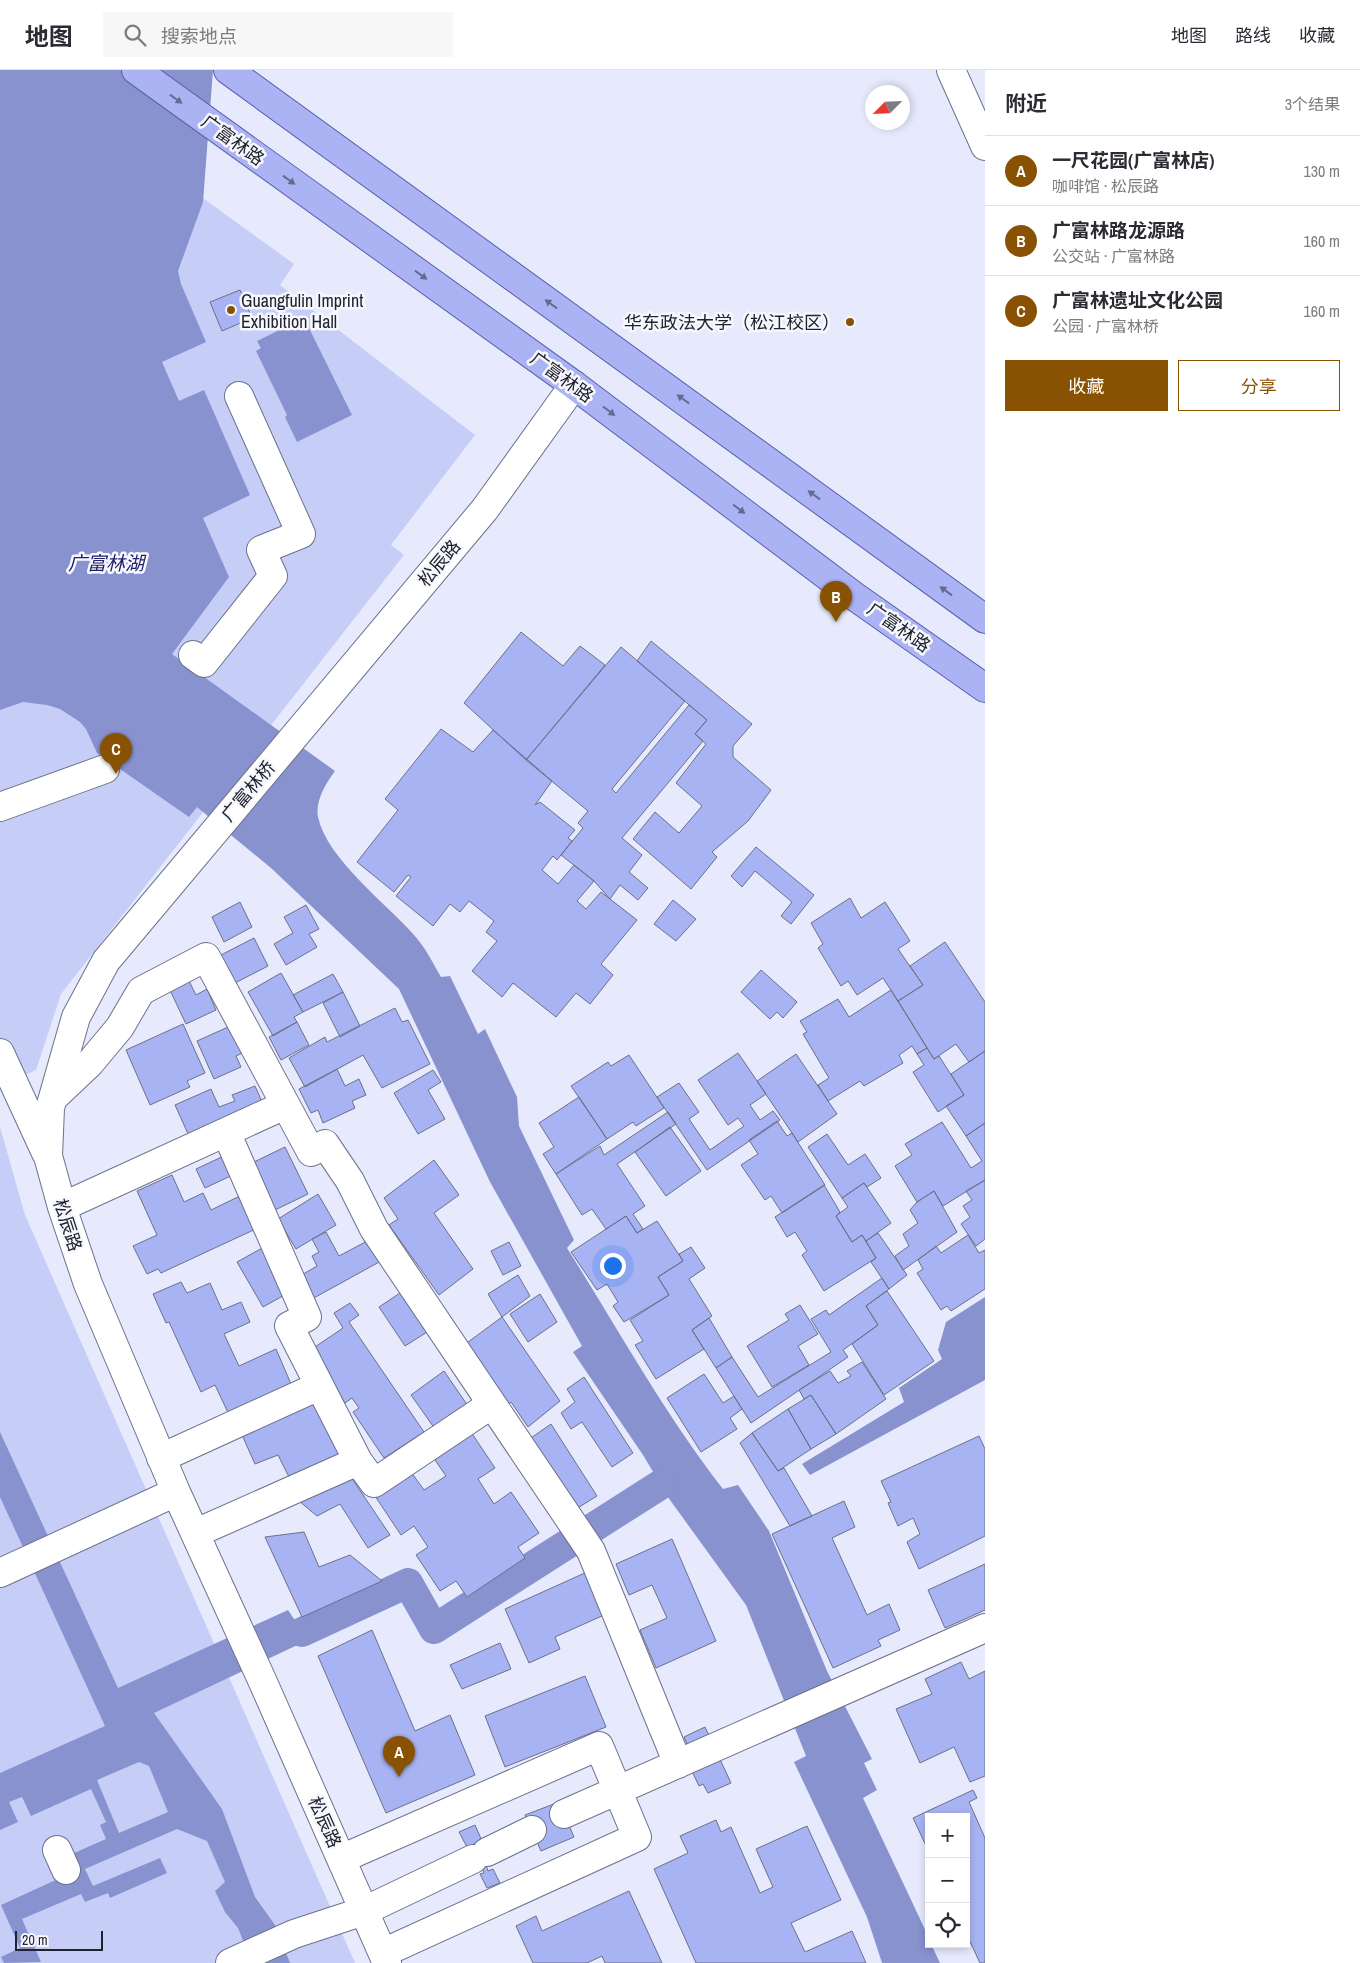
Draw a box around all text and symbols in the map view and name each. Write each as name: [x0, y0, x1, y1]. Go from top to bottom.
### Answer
search box: [103, 12, 453, 57]
text: 地图: [25, 20, 73, 52]
icon: search: [121, 21, 149, 49]
text: 搜索地点: [161, 23, 237, 49]
text: 地图: [1171, 23, 1207, 48]
text: 路线: [1235, 23, 1271, 48]
text: 收藏: [1299, 23, 1335, 48]
north arrow: [865, 85, 910, 130]
text: 附近: [1005, 89, 1047, 118]
one-way arrow: [169, 93, 182, 104]
text: 3个结果: [1285, 93, 1340, 115]
street label: 广富林路: [197, 109, 269, 171]
text: 一尺花园(广富林店): [1052, 147, 1214, 173]
text: A: [1016, 160, 1026, 182]
text: 130 m: [1304, 160, 1340, 182]
one-way arrow: [282, 175, 295, 185]
text: 咖啡馆 · 松辰路: [1052, 175, 1159, 197]
text: 广富林路龙源路: [1052, 217, 1185, 243]
text: B: [1016, 230, 1026, 252]
text: 160 m: [1304, 230, 1340, 252]
text: 公交站 · 广富林路: [1052, 245, 1175, 267]
one-way arrow: [414, 270, 427, 280]
text: 广富林遗址文化公园: [1052, 287, 1223, 313]
place label: Guangfulin Imprint Exhibition Hall: [241, 288, 363, 334]
one-way arrow: [544, 299, 558, 309]
text: C: [1016, 300, 1026, 322]
text: 160 m: [1304, 300, 1340, 322]
marker: Guangfulin Imprint Exhibition Hall: [225, 304, 237, 316]
place label: 华东政法大学（松江校区）: [624, 310, 840, 335]
text: 公园 · 广富林桥: [1052, 315, 1159, 337]
marker: 华东政法大学（松江校区）: [844, 316, 856, 328]
street label: 广富林路: [526, 346, 598, 408]
button: 收藏: [1005, 360, 1168, 411]
button: 分享: [1178, 360, 1340, 411]
one-way arrow: [676, 394, 690, 404]
one-way arrow: [602, 406, 616, 416]
one-way arrow: [807, 490, 821, 500]
one-way arrow: [732, 504, 746, 514]
street label: 松辰路: [412, 534, 466, 592]
water label: 广富林湖: [68, 550, 147, 576]
pin: B: [820, 581, 852, 622]
one-way arrow: [940, 585, 953, 596]
street label: 广富林路: [862, 596, 936, 658]
pin: C: [100, 733, 132, 774]
street label: 广富林桥: [215, 755, 281, 827]
street label: 松辰路: [48, 1195, 88, 1255]
your location: [600, 1253, 626, 1279]
pin: A: [383, 1736, 415, 1777]
street label: 松辰路: [303, 1792, 347, 1852]
map controls: [925, 1813, 970, 1948]
button: +: [925, 1813, 970, 1858]
button: −: [925, 1858, 970, 1903]
button: locate: [925, 1903, 970, 1948]
scale bar: [15, 1928, 102, 1951]
text: 20 m: [22, 1931, 48, 1949]

